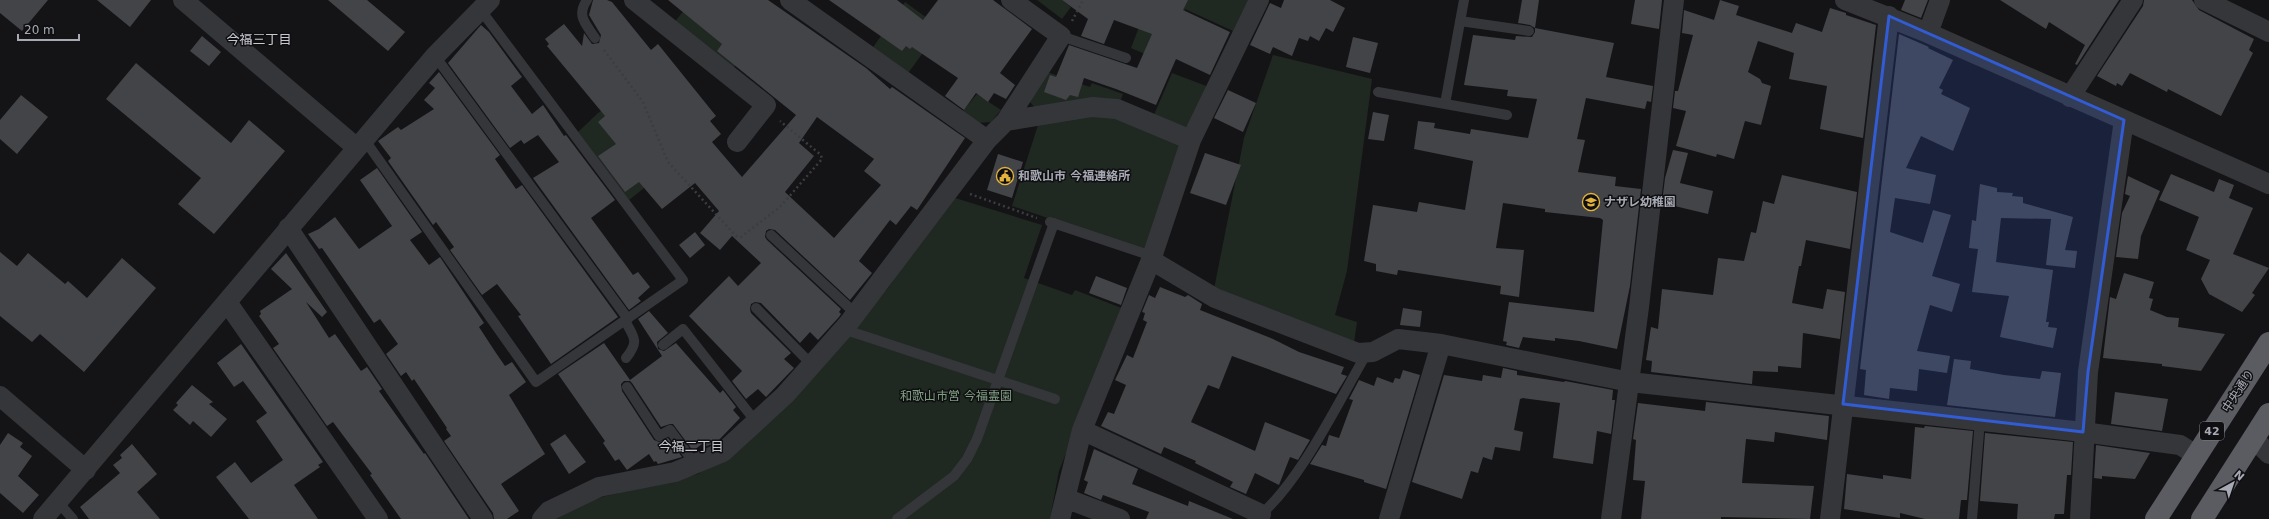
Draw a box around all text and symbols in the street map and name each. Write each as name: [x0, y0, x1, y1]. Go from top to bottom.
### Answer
scale bar: [18, 16, 79, 42]
text: 20 m: [24, 23, 55, 37]
district label: 今福三丁目: [226, 32, 292, 47]
public building icon: 和歌山市 今福連絡所: [995, 166, 1015, 186]
place label: 和歌山市 今福連絡所: [1018, 169, 1130, 183]
school or university icon: ナザレ幼稚園: [1581, 192, 1601, 212]
place label: ナザレ幼稚園: [1604, 195, 1676, 209]
street label: 中央通り: [2219, 367, 2257, 415]
park label: 和歌山市営 今福霊園: [900, 389, 1012, 403]
road number: 42: [2200, 422, 2224, 440]
district label: 今福二丁目: [658, 439, 724, 454]
north arrow: [2213, 463, 2253, 503]
text: N: [2231, 468, 2247, 484]

